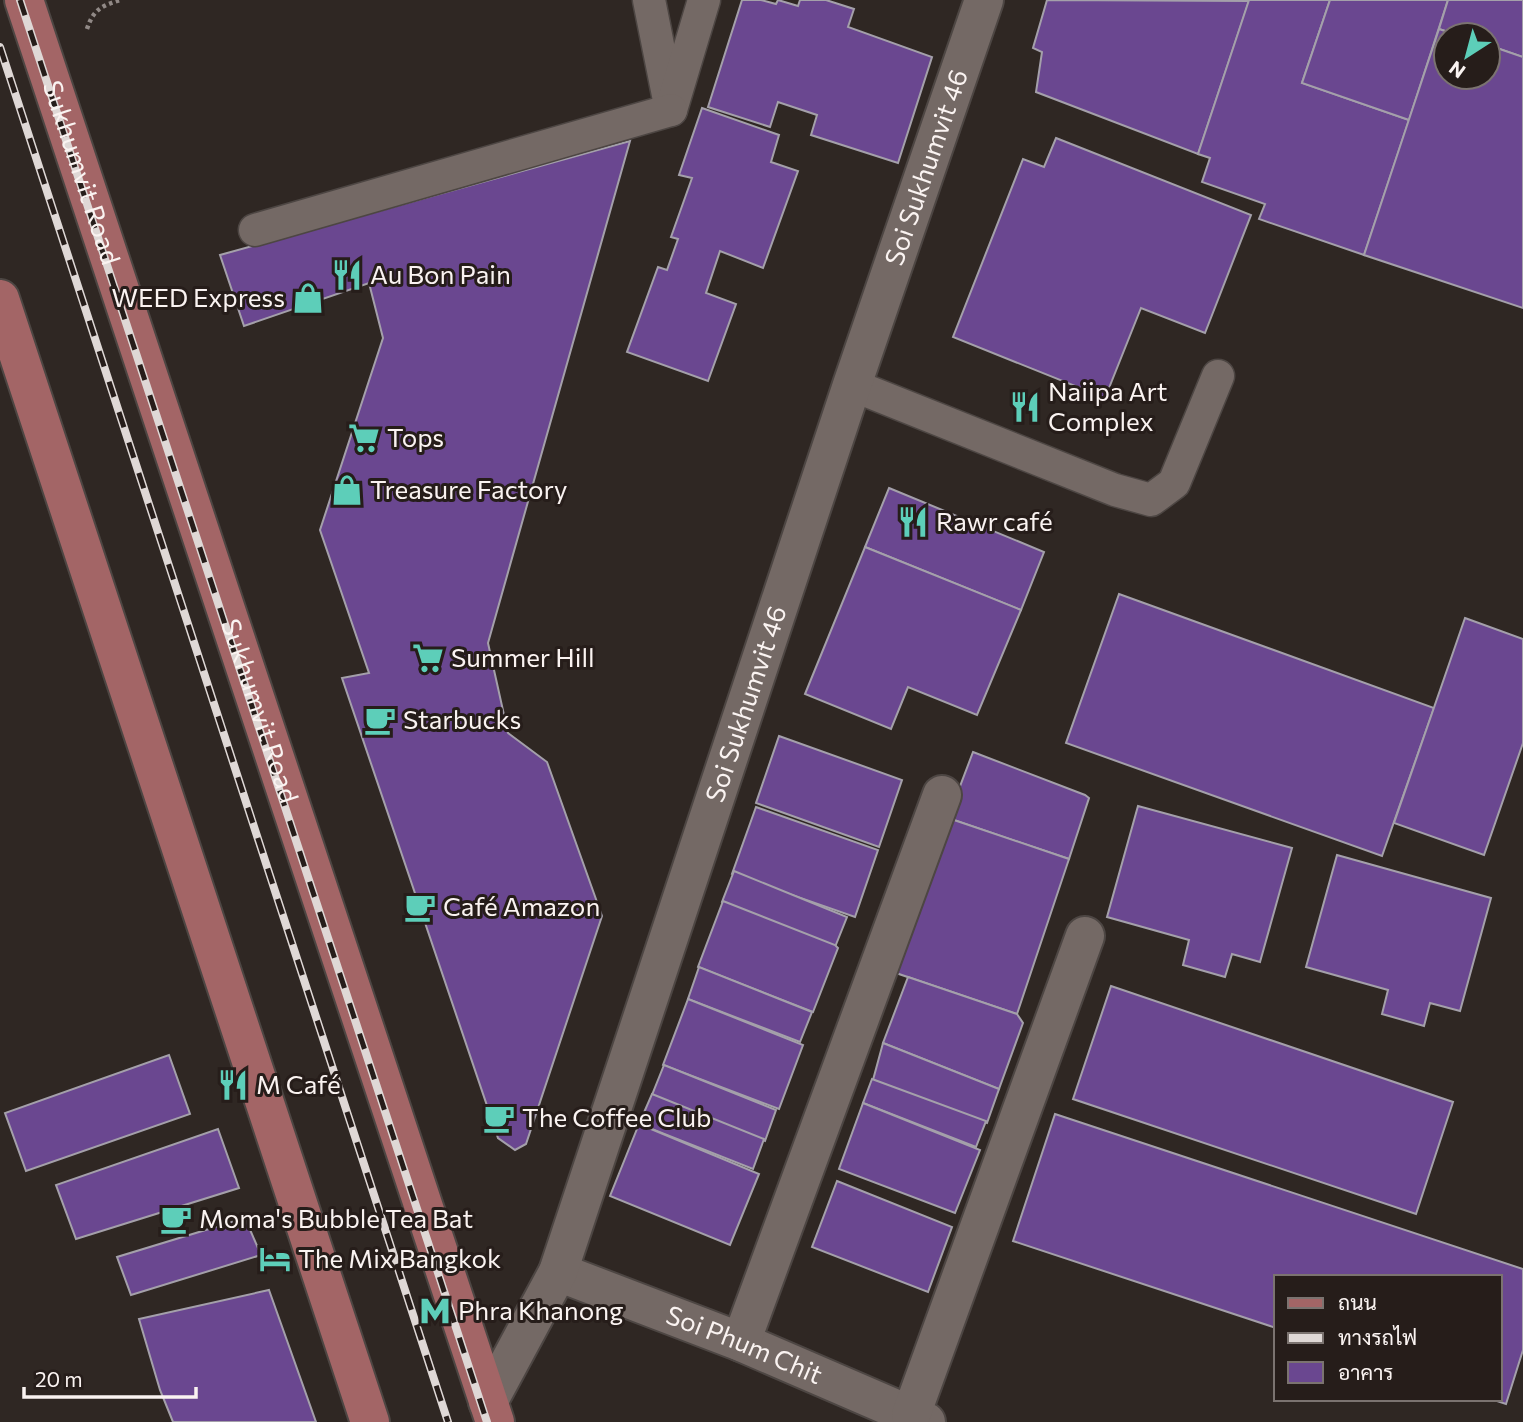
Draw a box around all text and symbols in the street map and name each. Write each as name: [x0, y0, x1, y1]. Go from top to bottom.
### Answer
north arrow: [1432, 21, 1502, 91]
text: N: [1444, 57, 1469, 84]
street label: Soi Sukhumvit 46: [877, 65, 973, 269]
street label: Sukhumvit Road: [38, 76, 128, 268]
restaurant icon: Au Bon Pain: [330, 258, 364, 292]
place label: Au Bon Pain: [370, 258, 511, 289]
place label: WEED Express: [112, 281, 285, 312]
shop icon: WEED Express: [291, 281, 325, 315]
place label: Naiipa Art Complex: [1048, 375, 1168, 436]
restaurant icon: Naiipa Art Complex: [1008, 390, 1042, 424]
supermarket icon: Tops: [347, 421, 381, 455]
place label: Tops: [387, 421, 444, 452]
shop icon: Treasure Factory: [330, 473, 364, 507]
place label: Treasure Factory: [370, 473, 567, 504]
restaurant icon: Rawr café: [896, 505, 930, 539]
place label: Rawr café: [936, 505, 1053, 536]
street label: Soi Sukhumvit 46: [698, 601, 792, 806]
street label: Sukhumvit Road: [216, 614, 306, 807]
supermarket icon: Summer Hill: [411, 641, 445, 675]
place label: Summer Hill: [451, 641, 595, 672]
cafe icon: Starbucks: [363, 703, 397, 737]
place label: Starbucks: [403, 703, 521, 734]
cafe icon: Café Amazon: [403, 890, 437, 924]
place label: Café Amazon: [443, 890, 600, 921]
restaurant icon: M Café: [216, 1068, 250, 1102]
place label: M Café: [256, 1068, 341, 1099]
cafe icon: The Coffee Club: [482, 1101, 516, 1135]
place label: The Coffee Club: [522, 1101, 711, 1132]
cafe icon: Moma's Bubble Tea Bat: [159, 1202, 193, 1236]
place label: Moma's Bubble Tea Bat: [199, 1202, 473, 1233]
hotel icon: The Mix Bangkok: [258, 1242, 292, 1276]
place label: The Mix Bangkok: [298, 1242, 501, 1273]
legend: [1274, 1275, 1502, 1401]
text: ถนน: [1338, 1289, 1377, 1314]
metro station icon: Phra Khanong: [418, 1294, 452, 1328]
place label: Phra Khanong: [458, 1294, 623, 1325]
street label: Soi Phum Chit: [662, 1298, 828, 1389]
text: ทางรถไฟ: [1338, 1324, 1417, 1349]
scale bar: [24, 1356, 196, 1400]
text: อาคาร: [1338, 1359, 1394, 1384]
text: 20 m: [35, 1366, 83, 1391]

